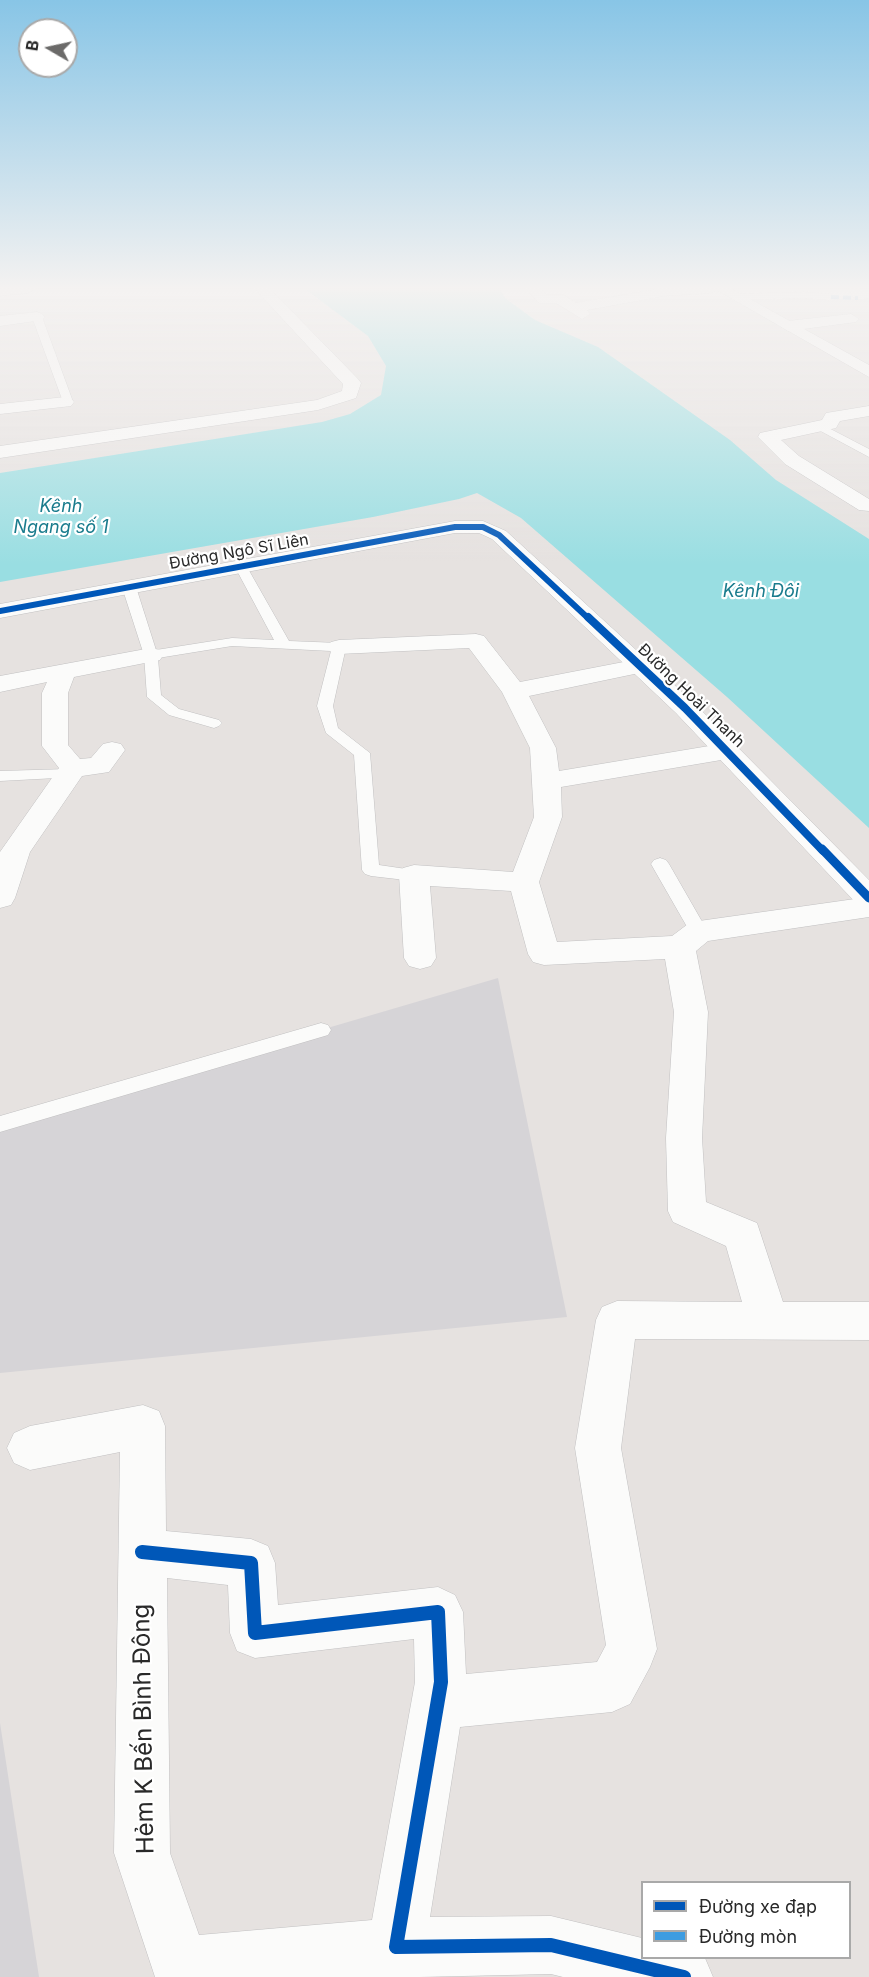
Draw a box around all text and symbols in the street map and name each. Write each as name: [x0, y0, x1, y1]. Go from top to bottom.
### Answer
north arrow: [18, 18, 78, 78]
text: B: [21, 39, 43, 52]
water label: Kênh Ngang số 1: [13, 496, 109, 538]
street label: Đường Ngô Sĩ Liên: [168, 530, 310, 574]
water label: Kênh Đôi: [723, 581, 799, 603]
street label: Đường Hoài Thanh: [634, 640, 748, 752]
street label: Hẻm K Bến Bình Đông: [127, 1604, 161, 1854]
legend: [641, 1881, 851, 1959]
text: Đường xe đạp: [699, 1896, 817, 1917]
text: Đường mòn: [699, 1926, 797, 1947]

